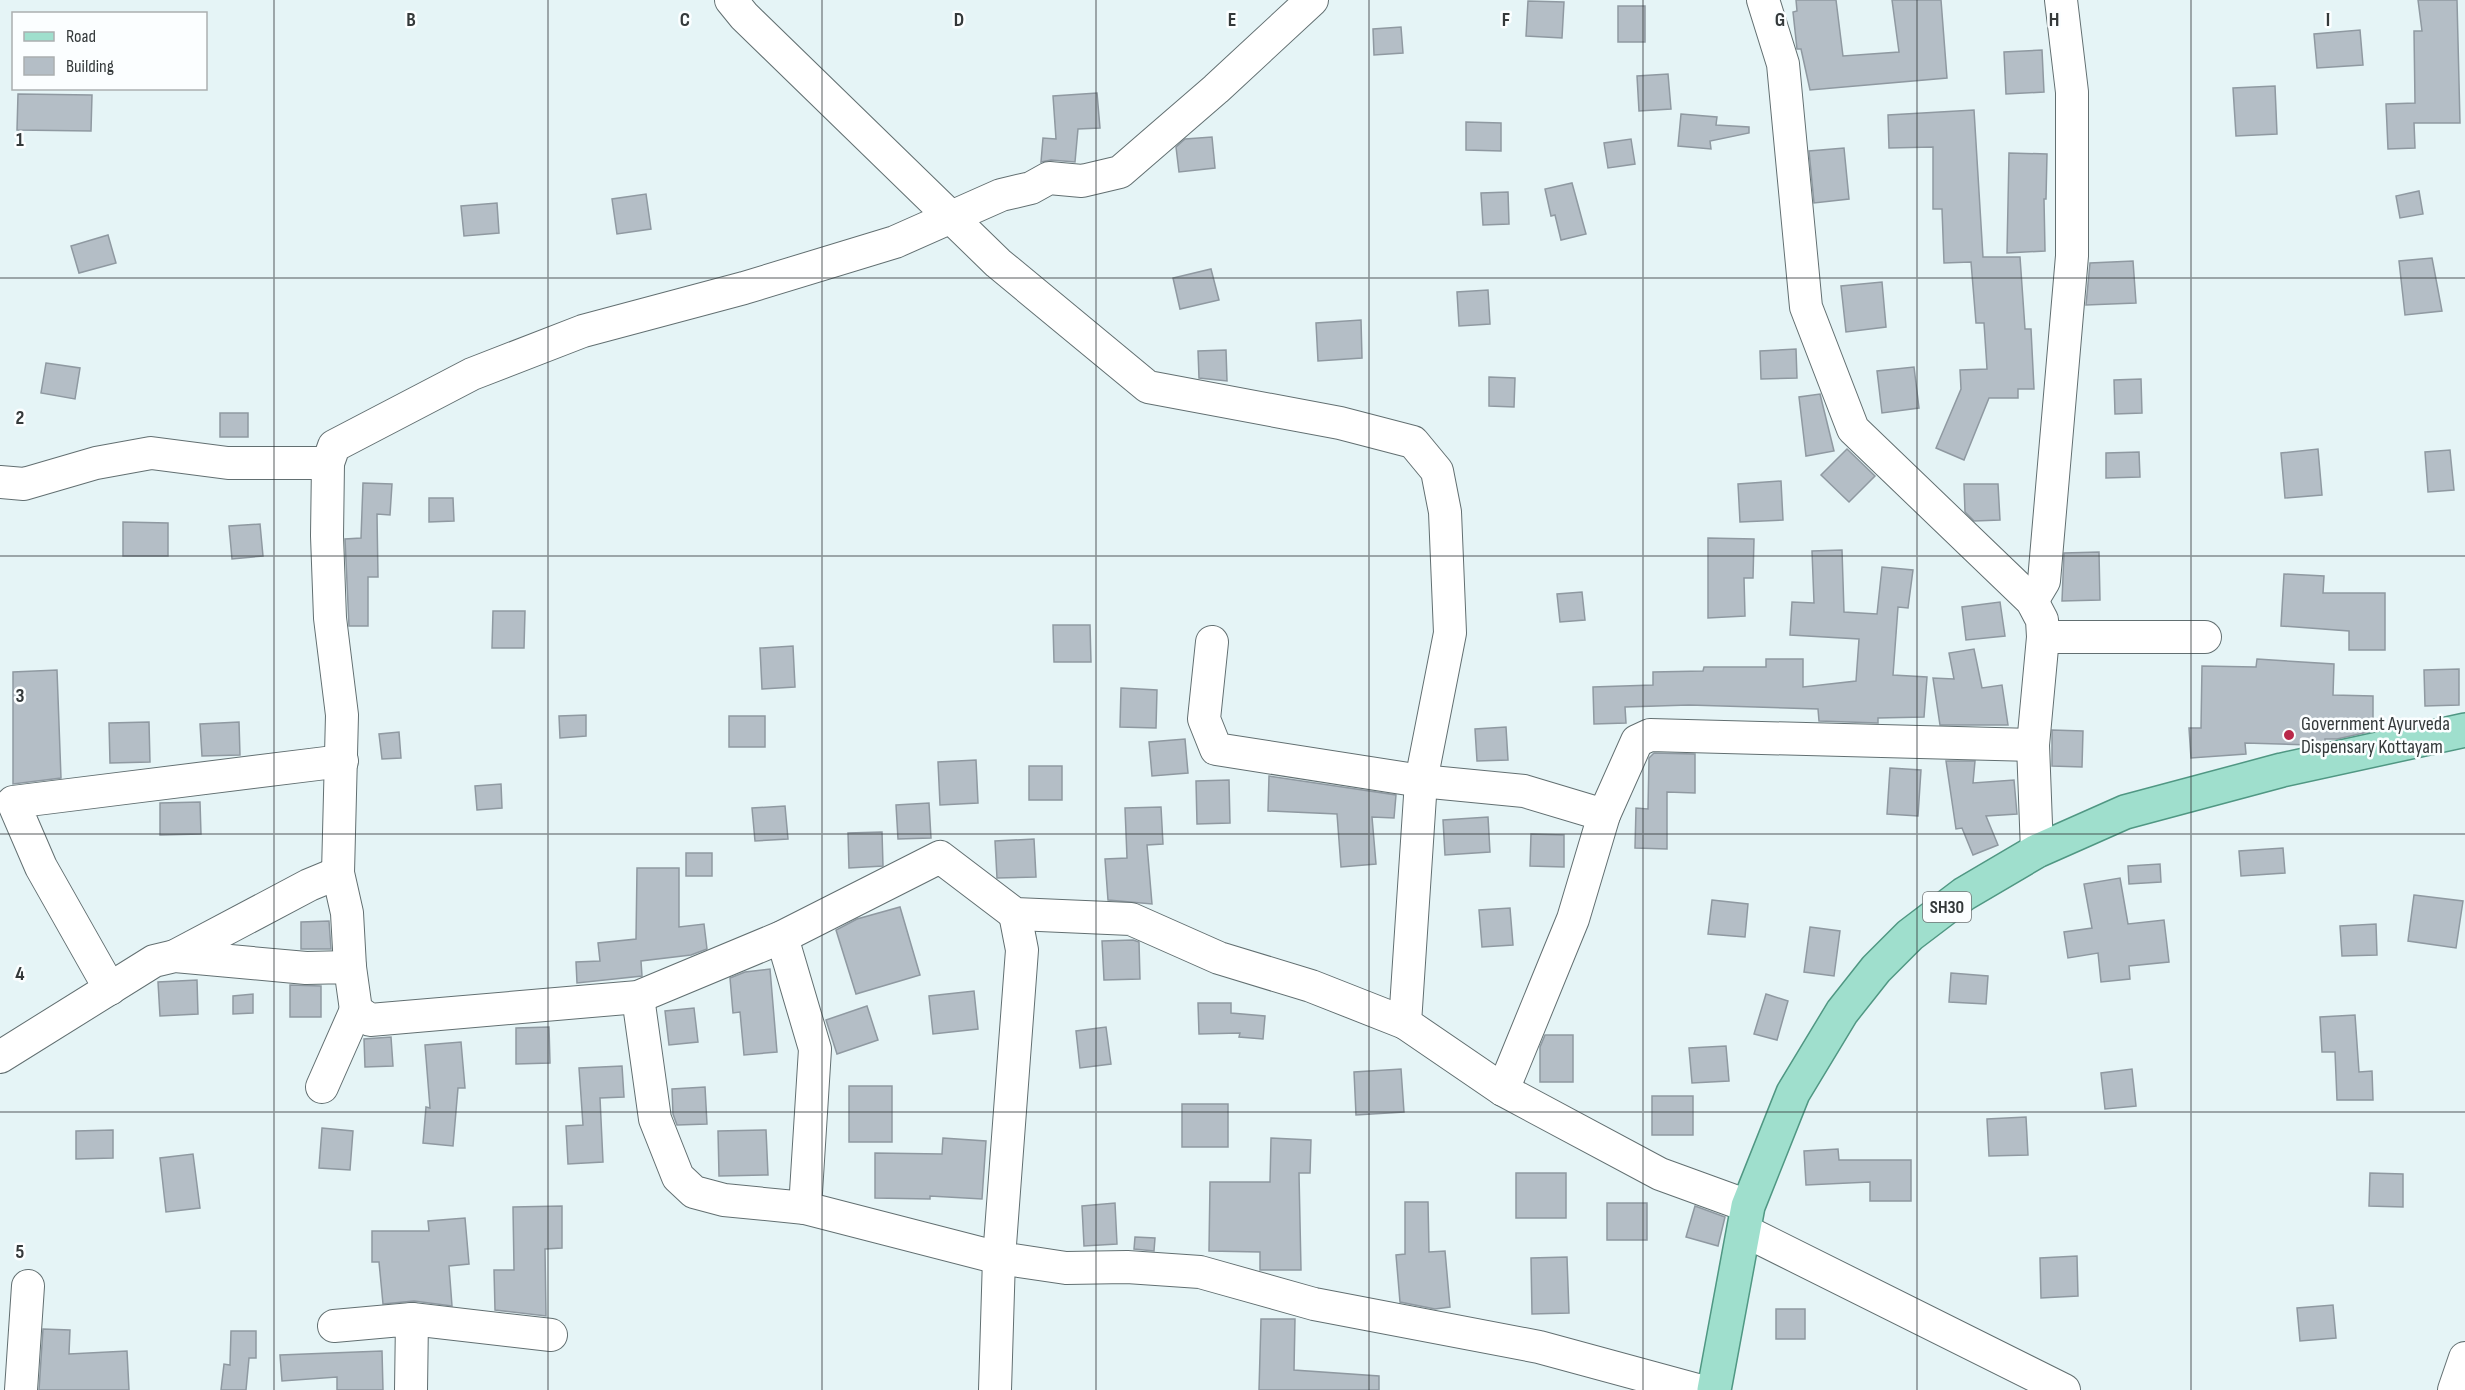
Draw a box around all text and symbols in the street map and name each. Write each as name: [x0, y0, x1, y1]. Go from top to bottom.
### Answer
text: B: [406, 8, 416, 32]
text: C: [680, 8, 690, 32]
text: D: [954, 8, 964, 32]
text: E: [1228, 8, 1236, 32]
text: F: [1502, 8, 1510, 32]
text: G: [1775, 8, 1785, 32]
text: H: [2049, 8, 2059, 32]
text: I: [2326, 8, 2330, 32]
legend: [12, 12, 207, 90]
text: Road: [66, 26, 96, 47]
text: Building: [66, 56, 114, 77]
text: 1: [16, 128, 24, 152]
text: 2: [16, 406, 24, 430]
text: 3: [16, 684, 25, 708]
place label: Government Ayurveda Dispensary Kottayam: [2301, 712, 2450, 759]
marker: Government Ayurveda Dispensary Kottayam: [2282, 728, 2296, 742]
road number: SH30: [1923, 892, 1971, 922]
text: 4: [15, 962, 25, 986]
text: 5: [16, 1240, 25, 1264]

